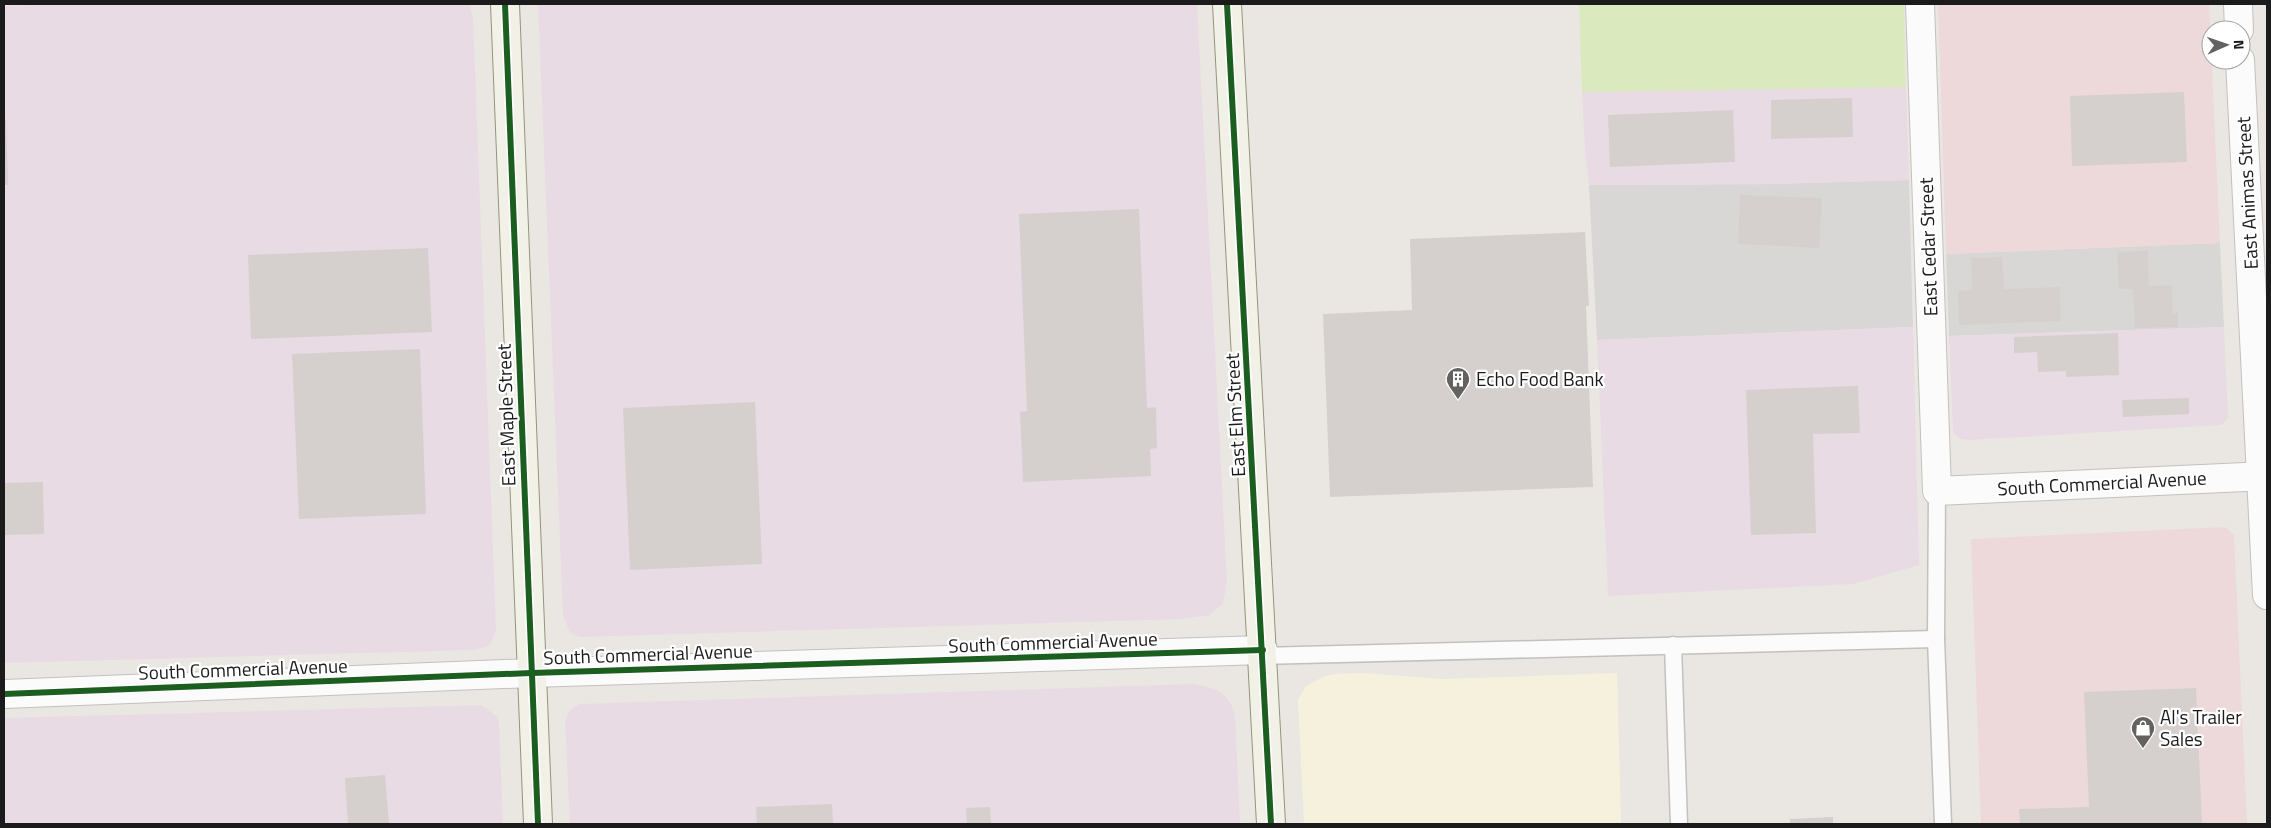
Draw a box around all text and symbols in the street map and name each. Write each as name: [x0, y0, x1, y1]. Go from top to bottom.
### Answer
north arrow: [2201, 20, 2251, 70]
text: N: [2229, 39, 2250, 50]
street label: East Animas Street: [2228, 116, 2265, 270]
street label: East Cedar Street: [1911, 177, 1944, 317]
street label: East Maple Street: [489, 343, 522, 487]
street label: East Elm Street: [1217, 352, 1252, 478]
place label: Echo Food Bank: [1476, 364, 1604, 393]
building icon: Echo Food Bank: [1445, 366, 1471, 400]
street label: South Commercial Avenue: [1997, 463, 2207, 502]
street label: South Commercial Avenue: [948, 623, 1158, 660]
street label: South Commercial Avenue: [543, 635, 753, 672]
street label: South Commercial Avenue: [138, 650, 348, 687]
place label: Al's Trailer Sales: [2160, 702, 2242, 753]
shop icon: Al's Trailer Sales: [2130, 715, 2156, 749]

